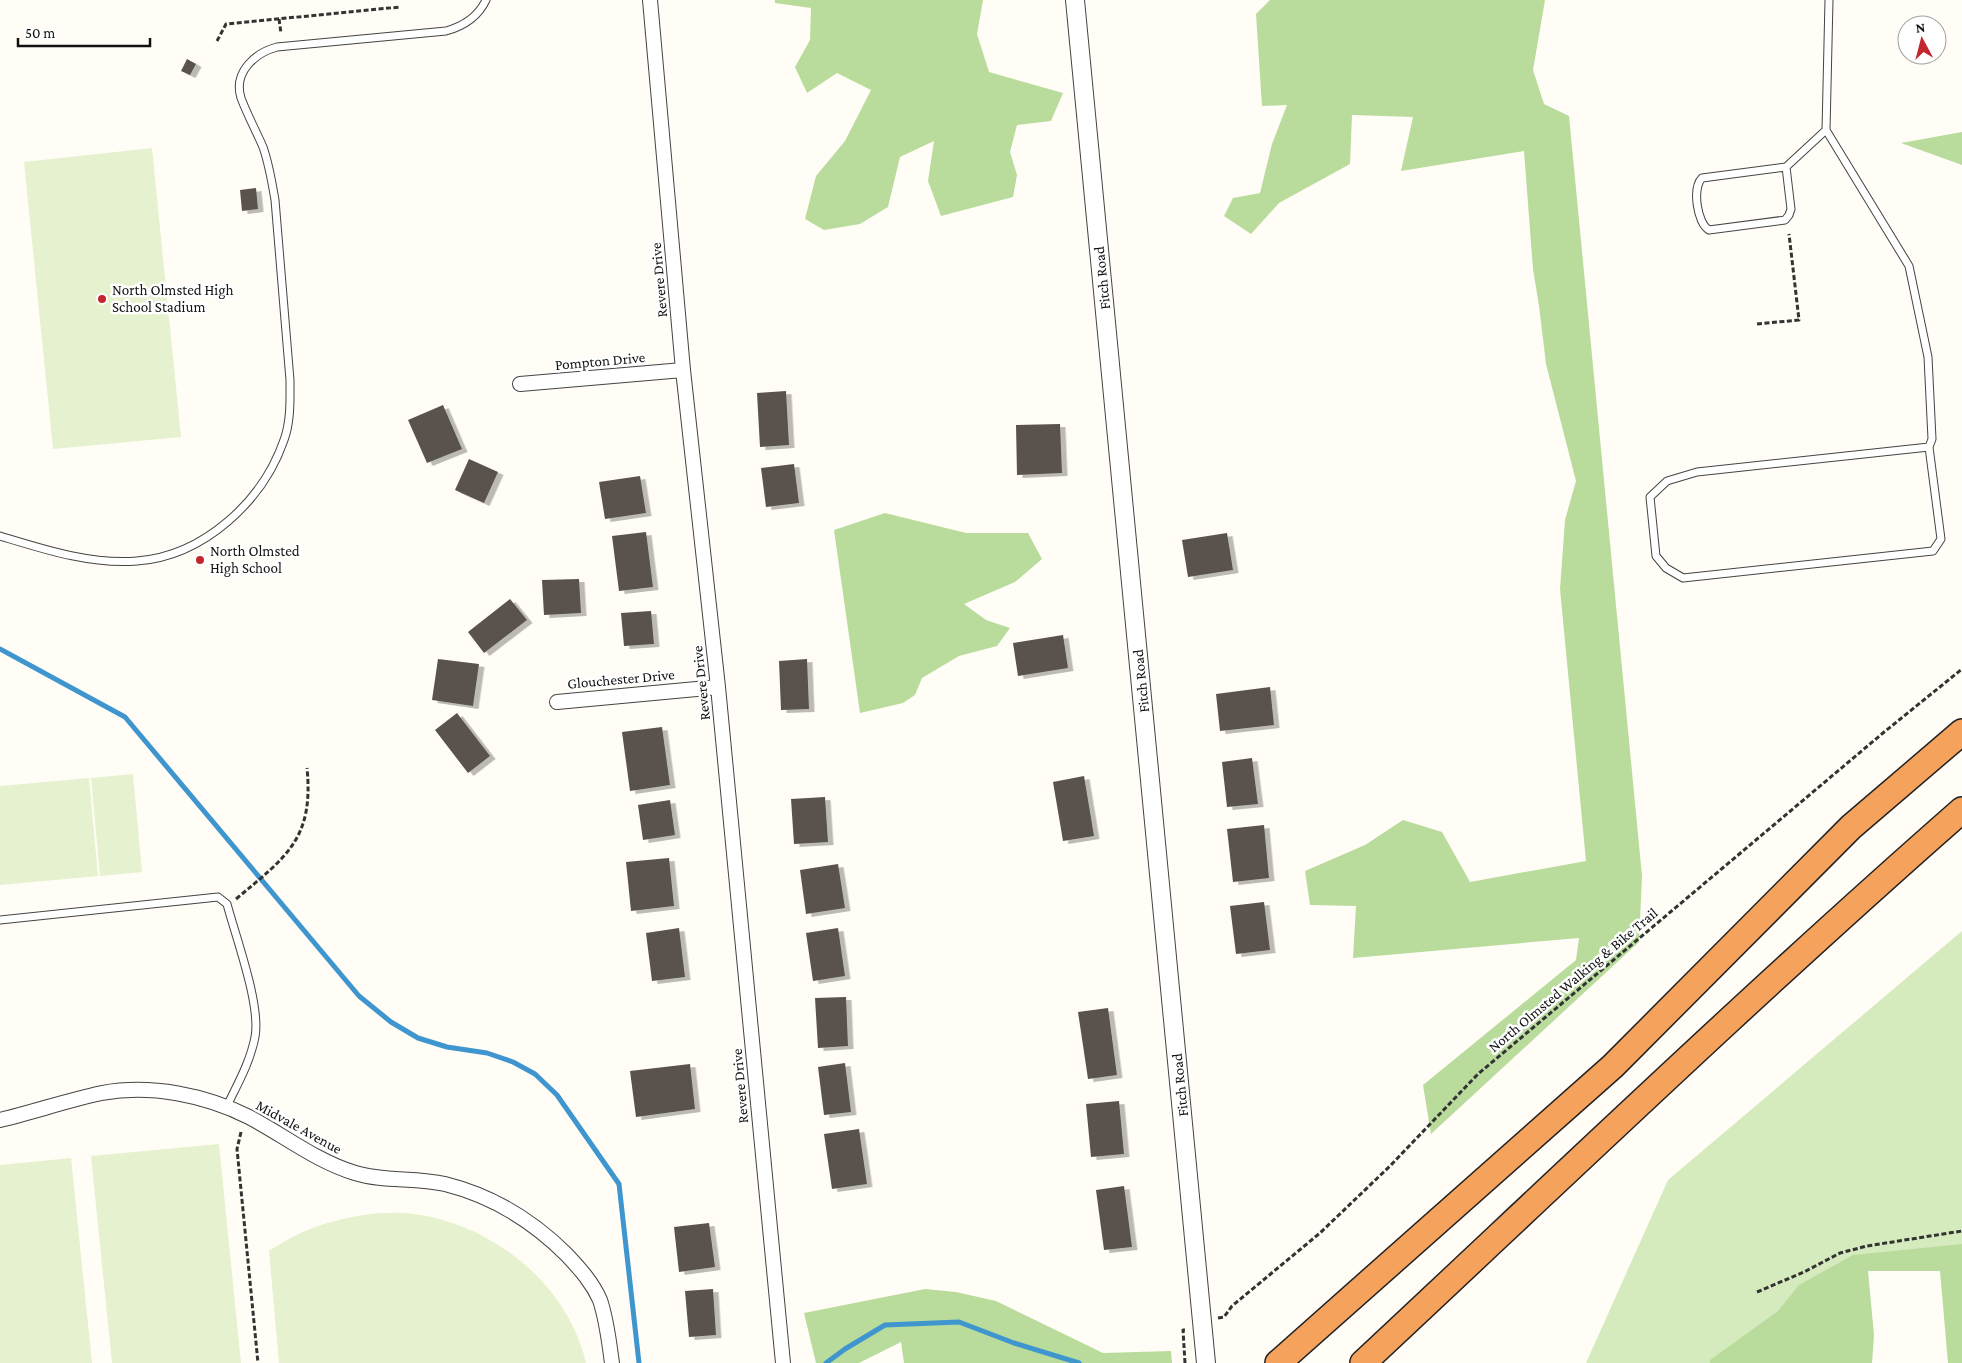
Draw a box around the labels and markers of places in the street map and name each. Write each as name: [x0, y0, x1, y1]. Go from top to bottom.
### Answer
place label: North Olmsted High School Stadium: [112, 282, 234, 315]
marker: North Olmsted High School Stadium: [96, 293, 108, 305]
place label: North Olmsted High School: [210, 543, 300, 577]
marker: North Olmsted High School: [194, 554, 206, 566]

